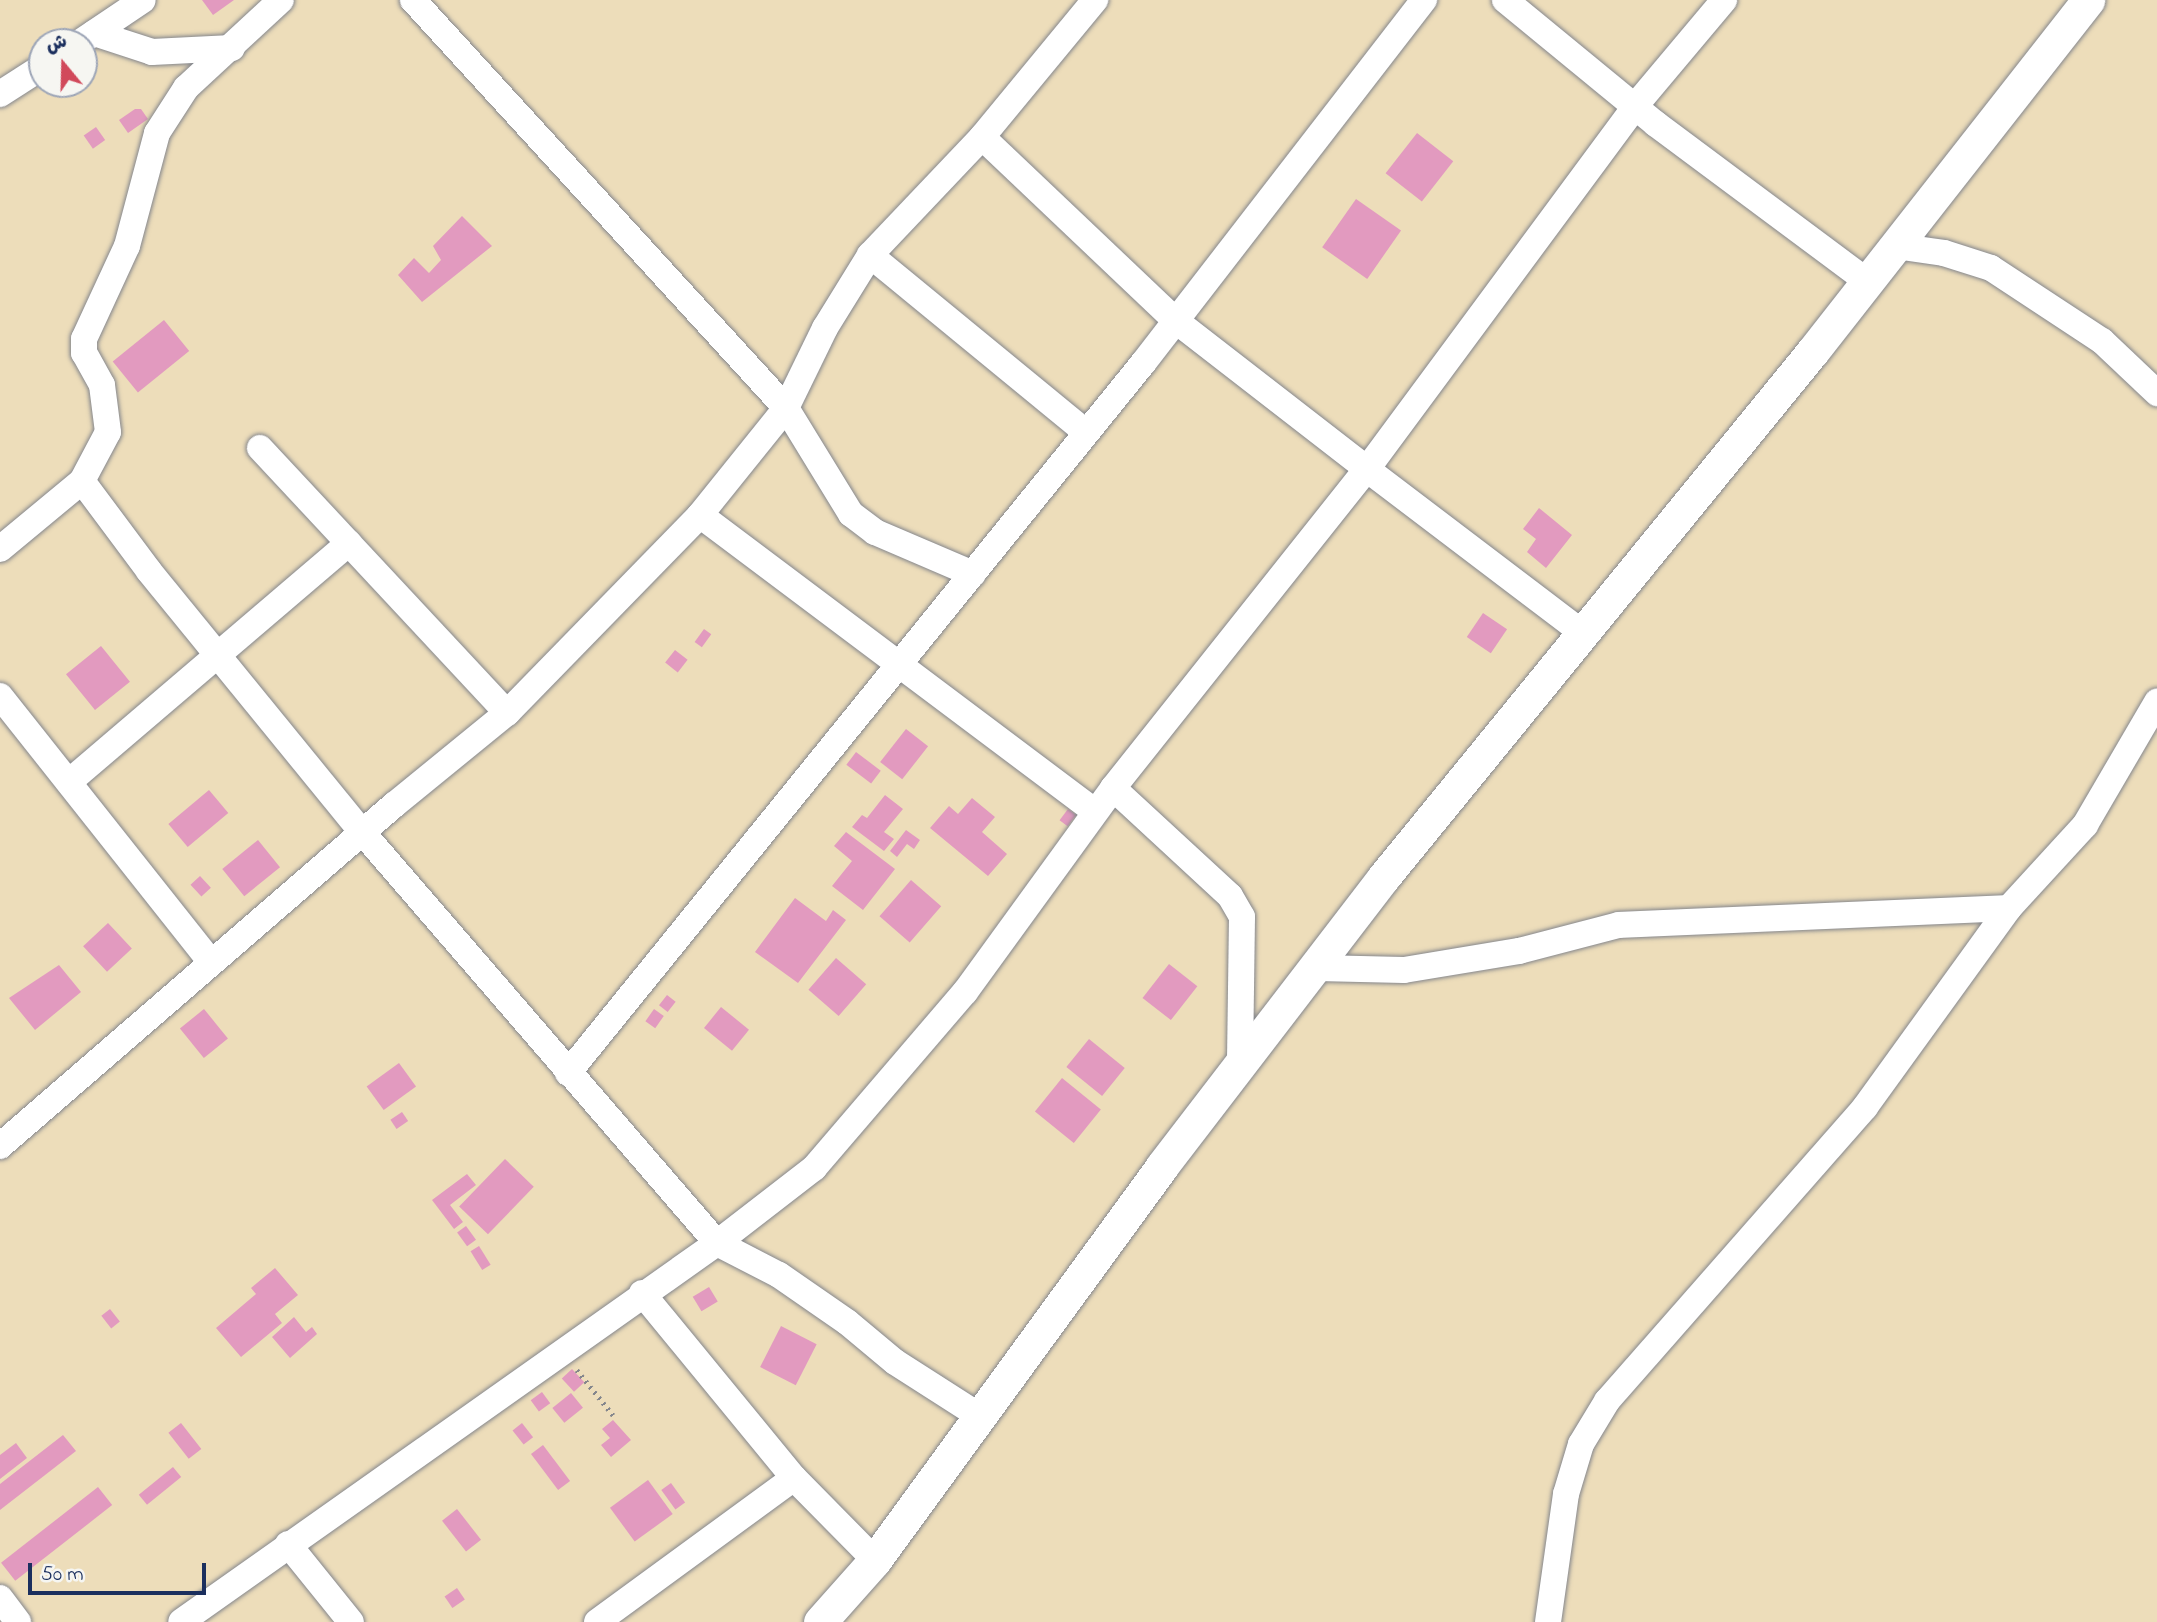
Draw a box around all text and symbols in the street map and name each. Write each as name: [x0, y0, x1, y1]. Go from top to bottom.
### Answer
north arrow: [28, 28, 98, 98]
text: ش: [42, 28, 71, 61]
scale bar: [32, 1548, 210, 1592]
text: 50 m: [41, 1560, 84, 1590]

